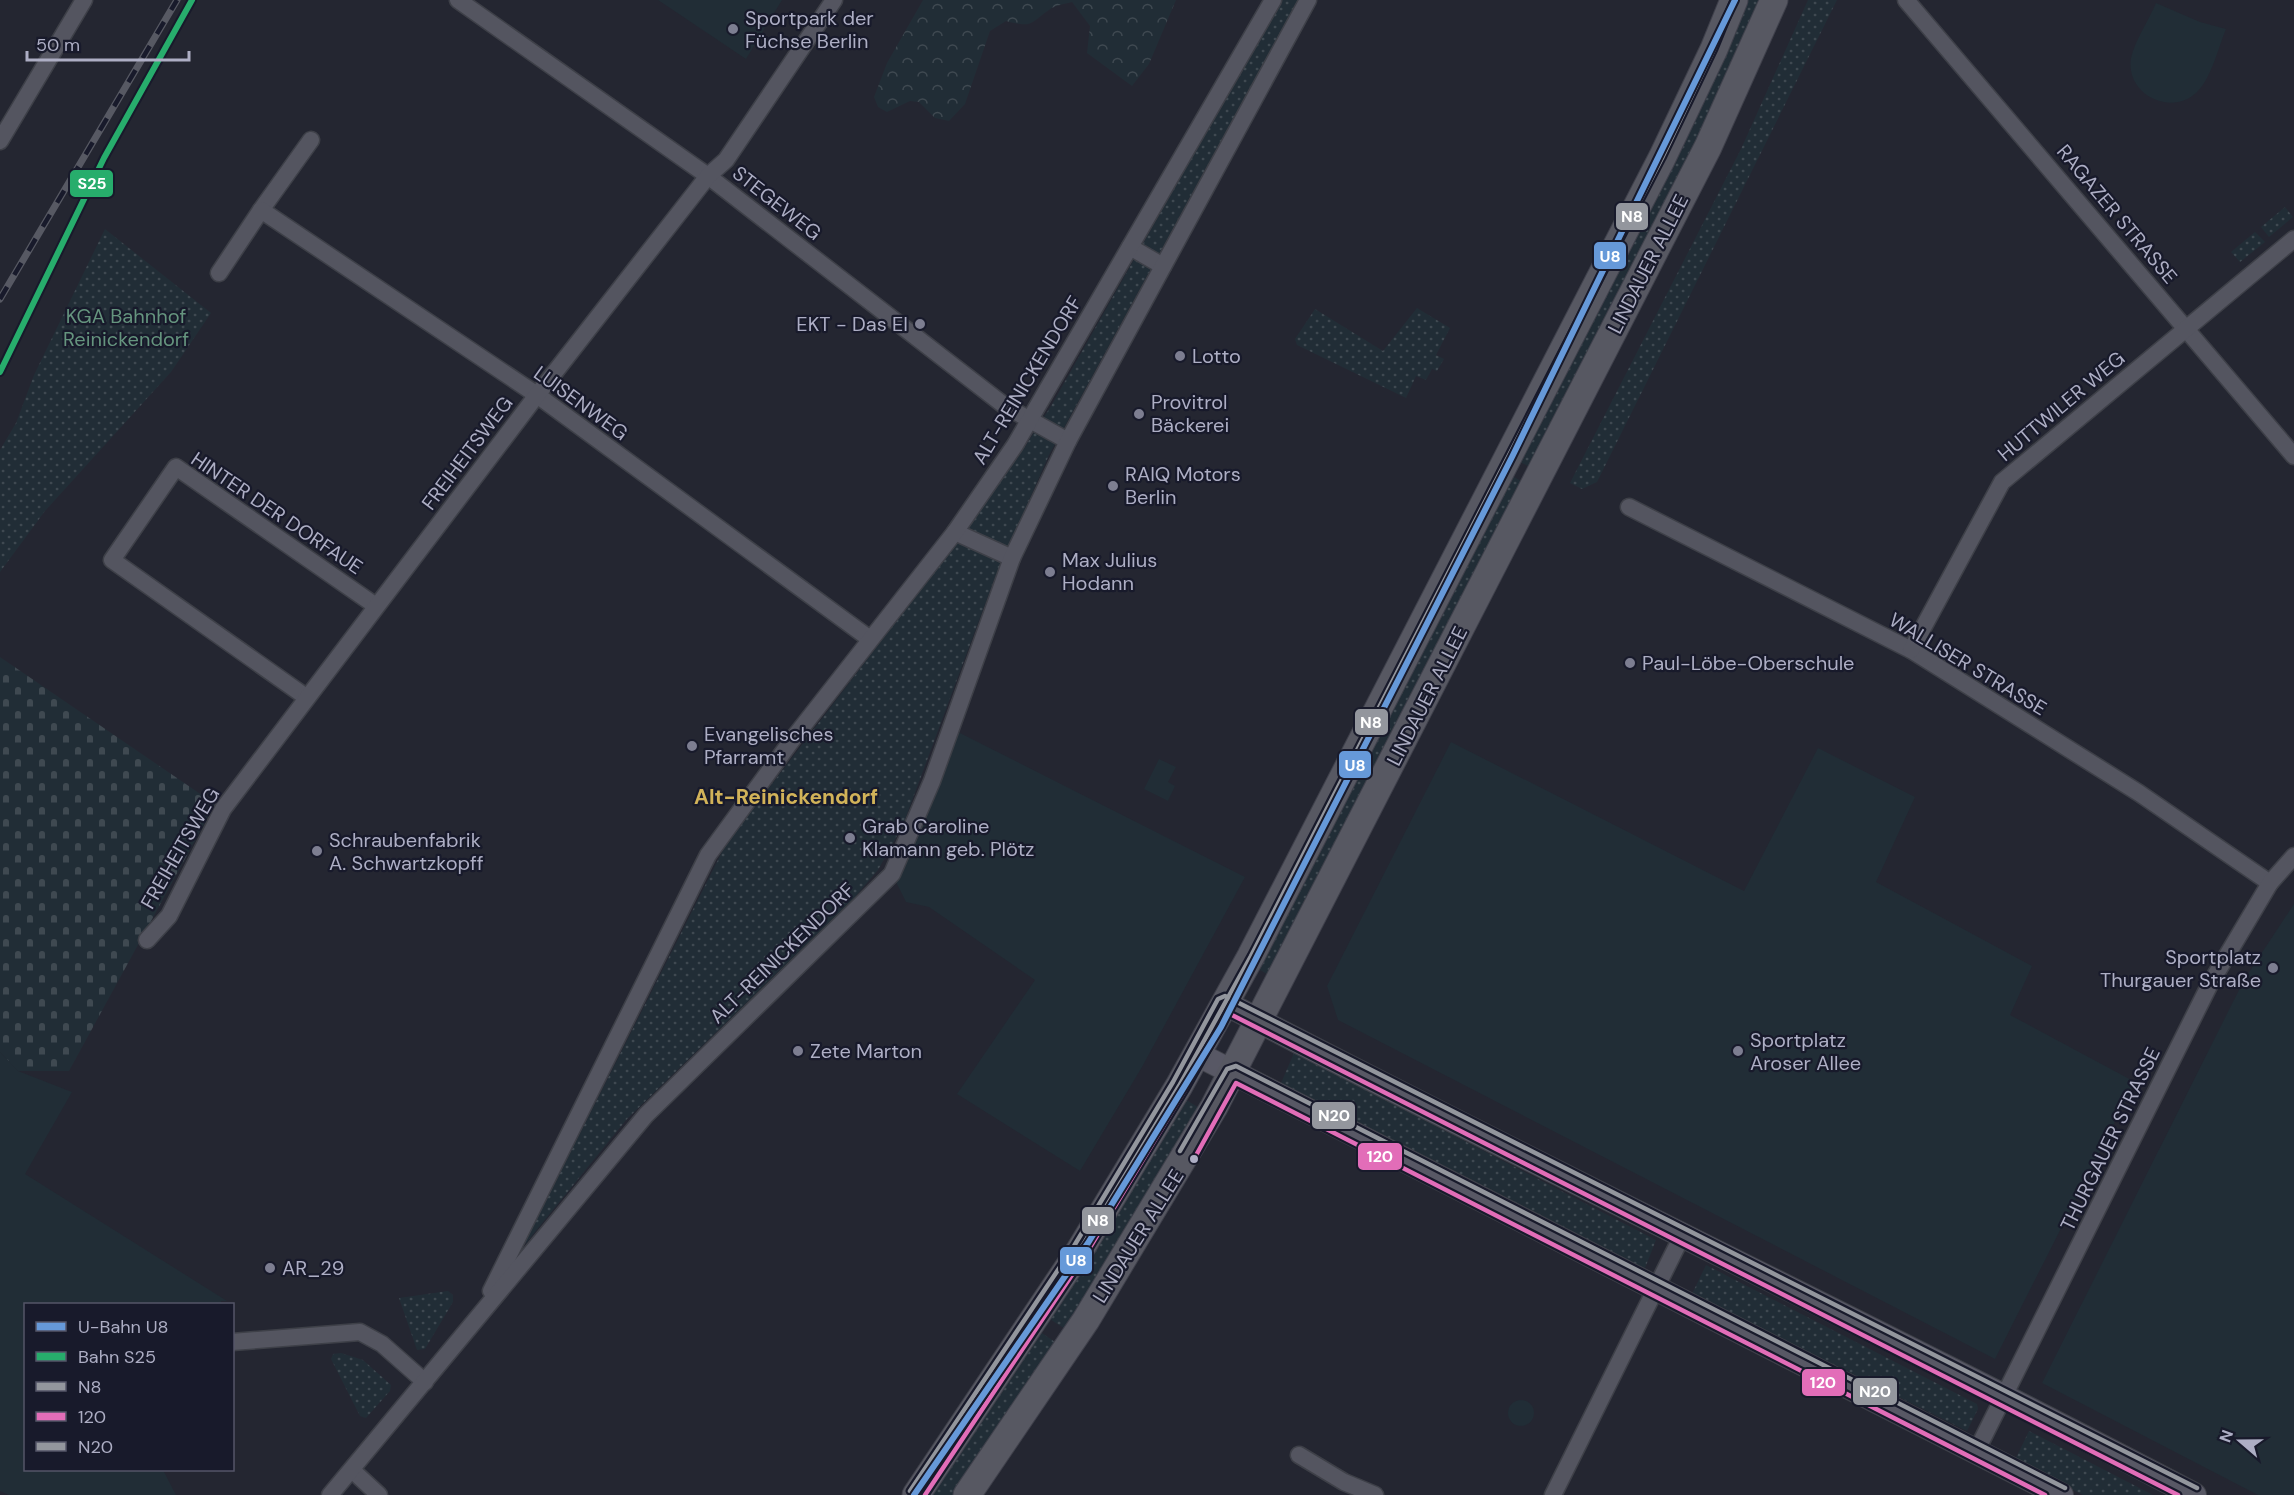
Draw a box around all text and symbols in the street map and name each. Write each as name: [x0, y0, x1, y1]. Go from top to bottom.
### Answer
place label: Sportpark der Füchse Berlin: [745, 5, 874, 54]
marker: Sportpark der Füchse Berlin: [726, 22, 740, 36]
scale bar: [27, 24, 189, 62]
text: 50 m: [36, 33, 80, 57]
street label: RAGAZER STRASSE: [2051, 139, 2183, 289]
street label: STEGEWEG: [727, 160, 827, 246]
line badge: S25: [69, 169, 114, 198]
text: S25: [78, 173, 106, 194]
street label: LINDAUER ALLEE: [1602, 190, 1694, 338]
line badge: N8: [1615, 202, 1649, 231]
text: N8: [1621, 206, 1643, 227]
line badge: U8: [1593, 241, 1627, 270]
text: U8: [1599, 246, 1621, 267]
street label: ALT-REINICKENDORF: [966, 291, 1088, 469]
park label: KGA Bahnhof Reinickendorf: [63, 303, 189, 352]
place label: EKT - Das EI: [796, 311, 908, 337]
marker: EKT - Das EI: [913, 317, 927, 331]
place label: Lotto: [1192, 343, 1241, 369]
street label: HUTTWILER WEG: [1992, 345, 2130, 467]
marker: Lotto: [1173, 349, 1187, 363]
street label: LUISENWEG: [529, 360, 633, 446]
place label: Provitrol Bäckerei: [1151, 389, 1229, 438]
street label: FREIHEITSWEG: [416, 391, 518, 515]
marker: Provitrol Bäckerei: [1132, 407, 1146, 421]
street label: HINTER DER DORFAUE: [186, 446, 368, 580]
place label: RAIQ Motors Berlin: [1125, 461, 1241, 510]
marker: RAIQ Motors Berlin: [1106, 479, 1120, 493]
place label: Max Julius Hodann: [1062, 547, 1157, 596]
marker: Max Julius Hodann: [1043, 565, 1057, 579]
street label: WALLISER STRASSE: [1884, 607, 2052, 721]
street label: LINDAUER ALLEE: [1381, 622, 1473, 770]
place label: Paul-Löbe-Oberschule: [1642, 650, 1854, 676]
marker: Paul-Löbe-Oberschule: [1623, 656, 1637, 670]
line badge: N8: [1354, 708, 1389, 736]
text: N8: [1360, 712, 1382, 733]
place label: Evangelisches Pfarramt: [704, 721, 833, 770]
marker: Evangelisches Pfarramt: [685, 739, 699, 753]
line badge: U8: [1338, 750, 1372, 779]
text: U8: [1344, 755, 1366, 776]
street label: FREIHEITSWEG: [135, 783, 225, 913]
district label: Alt-Reinickendorf: [694, 783, 878, 811]
place label: Grab Caroline Klamann geb. Plötz: [862, 813, 1034, 862]
place label: Schraubenfabrik A. Schwartzkopff: [329, 827, 484, 876]
marker: Grab Caroline Klamann geb. Plötz: [843, 831, 857, 845]
marker: Schraubenfabrik A. Schwartzkopff: [310, 844, 324, 858]
street label: ALT-REINICKENDORF: [704, 877, 860, 1029]
place label: Sportplatz Thurgauer Straße: [2100, 944, 2261, 993]
marker: Sportplatz Thurgauer Straße: [2266, 961, 2280, 975]
place label: Sportplatz Aroser Allee: [1750, 1027, 1861, 1076]
place label: Zete Marton: [810, 1038, 922, 1064]
street label: THURGAUER STRASSE: [2054, 1043, 2166, 1235]
marker: Zete Marton: [791, 1044, 805, 1058]
marker: Sportplatz Aroser Allee: [1731, 1044, 1745, 1058]
line badge: N20: [1311, 1101, 1356, 1130]
text: N20: [1318, 1105, 1350, 1126]
line badge: 120: [1357, 1142, 1403, 1171]
text: 120: [1367, 1146, 1393, 1167]
unlabelled marker: [1188, 1153, 1200, 1165]
street label: LINDAUER ALLEE: [1086, 1164, 1190, 1308]
line badge: N8: [1081, 1206, 1115, 1235]
text: N8: [1087, 1210, 1109, 1231]
line badge: U8: [1059, 1246, 1093, 1275]
text: U8: [1065, 1250, 1087, 1271]
place label: AR_29: [282, 1255, 344, 1281]
marker: AR_29: [263, 1261, 277, 1275]
legend: [24, 1303, 234, 1471]
text: U-Bahn U8: [78, 1315, 168, 1339]
text: Bahn S25: [78, 1345, 156, 1369]
line badge: 120: [1801, 1368, 1846, 1397]
text: 120: [1810, 1372, 1836, 1393]
text: N8: [78, 1375, 101, 1399]
line badge: N20: [1852, 1377, 1898, 1406]
text: N20: [1859, 1381, 1891, 1402]
text: 120: [78, 1405, 106, 1429]
north arrow: [2210, 1411, 2270, 1471]
text: N: [2215, 1427, 2238, 1445]
text: N20: [78, 1435, 113, 1459]

